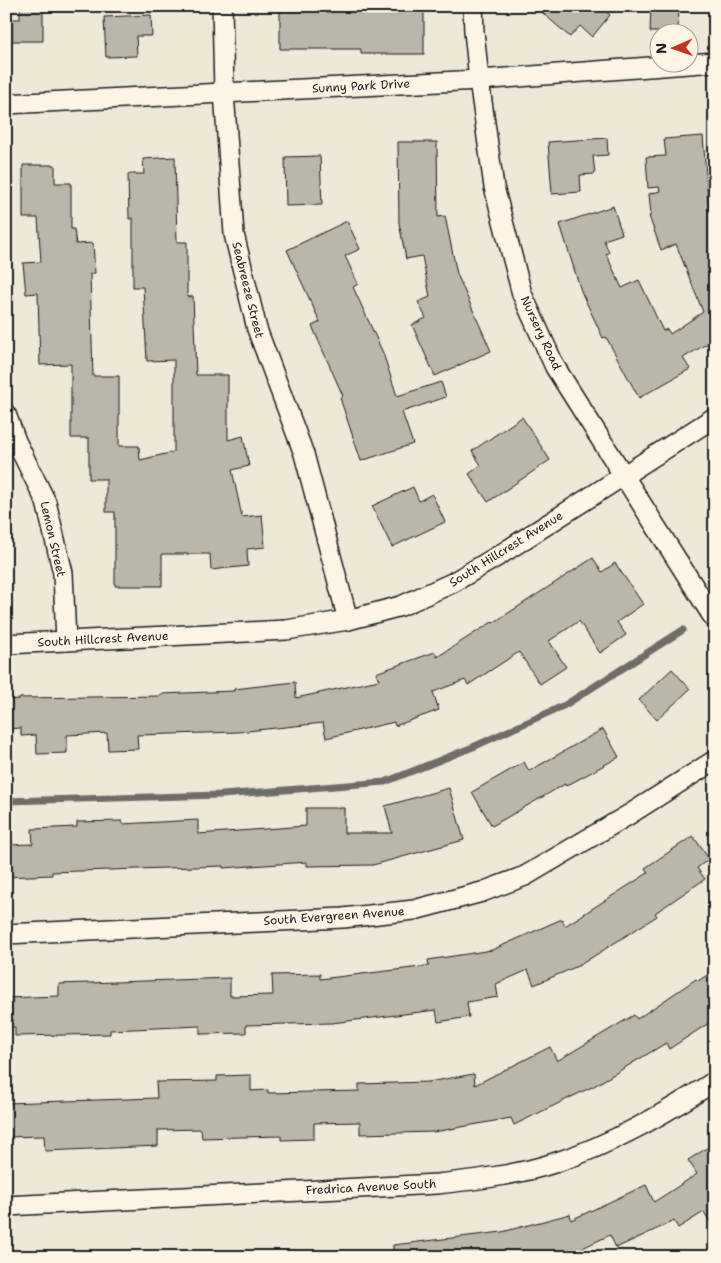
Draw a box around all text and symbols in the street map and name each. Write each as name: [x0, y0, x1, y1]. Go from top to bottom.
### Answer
north arrow: [648, 22, 698, 72]
text: N: [652, 43, 670, 54]
street label: Sunny Park Drive: [312, 75, 411, 97]
street label: Seabreeze Street: [228, 240, 268, 340]
street label: Nursery Road: [517, 293, 565, 373]
street label: Lemon Street: [37, 500, 69, 578]
street label: South Hillcrest Avenue: [446, 507, 566, 591]
street label: South Hillcrest Avenue: [37, 628, 169, 650]
street label: South Evergreen Avenue: [263, 903, 405, 929]
street label: Fredrica Avenue South: [305, 1176, 437, 1198]

